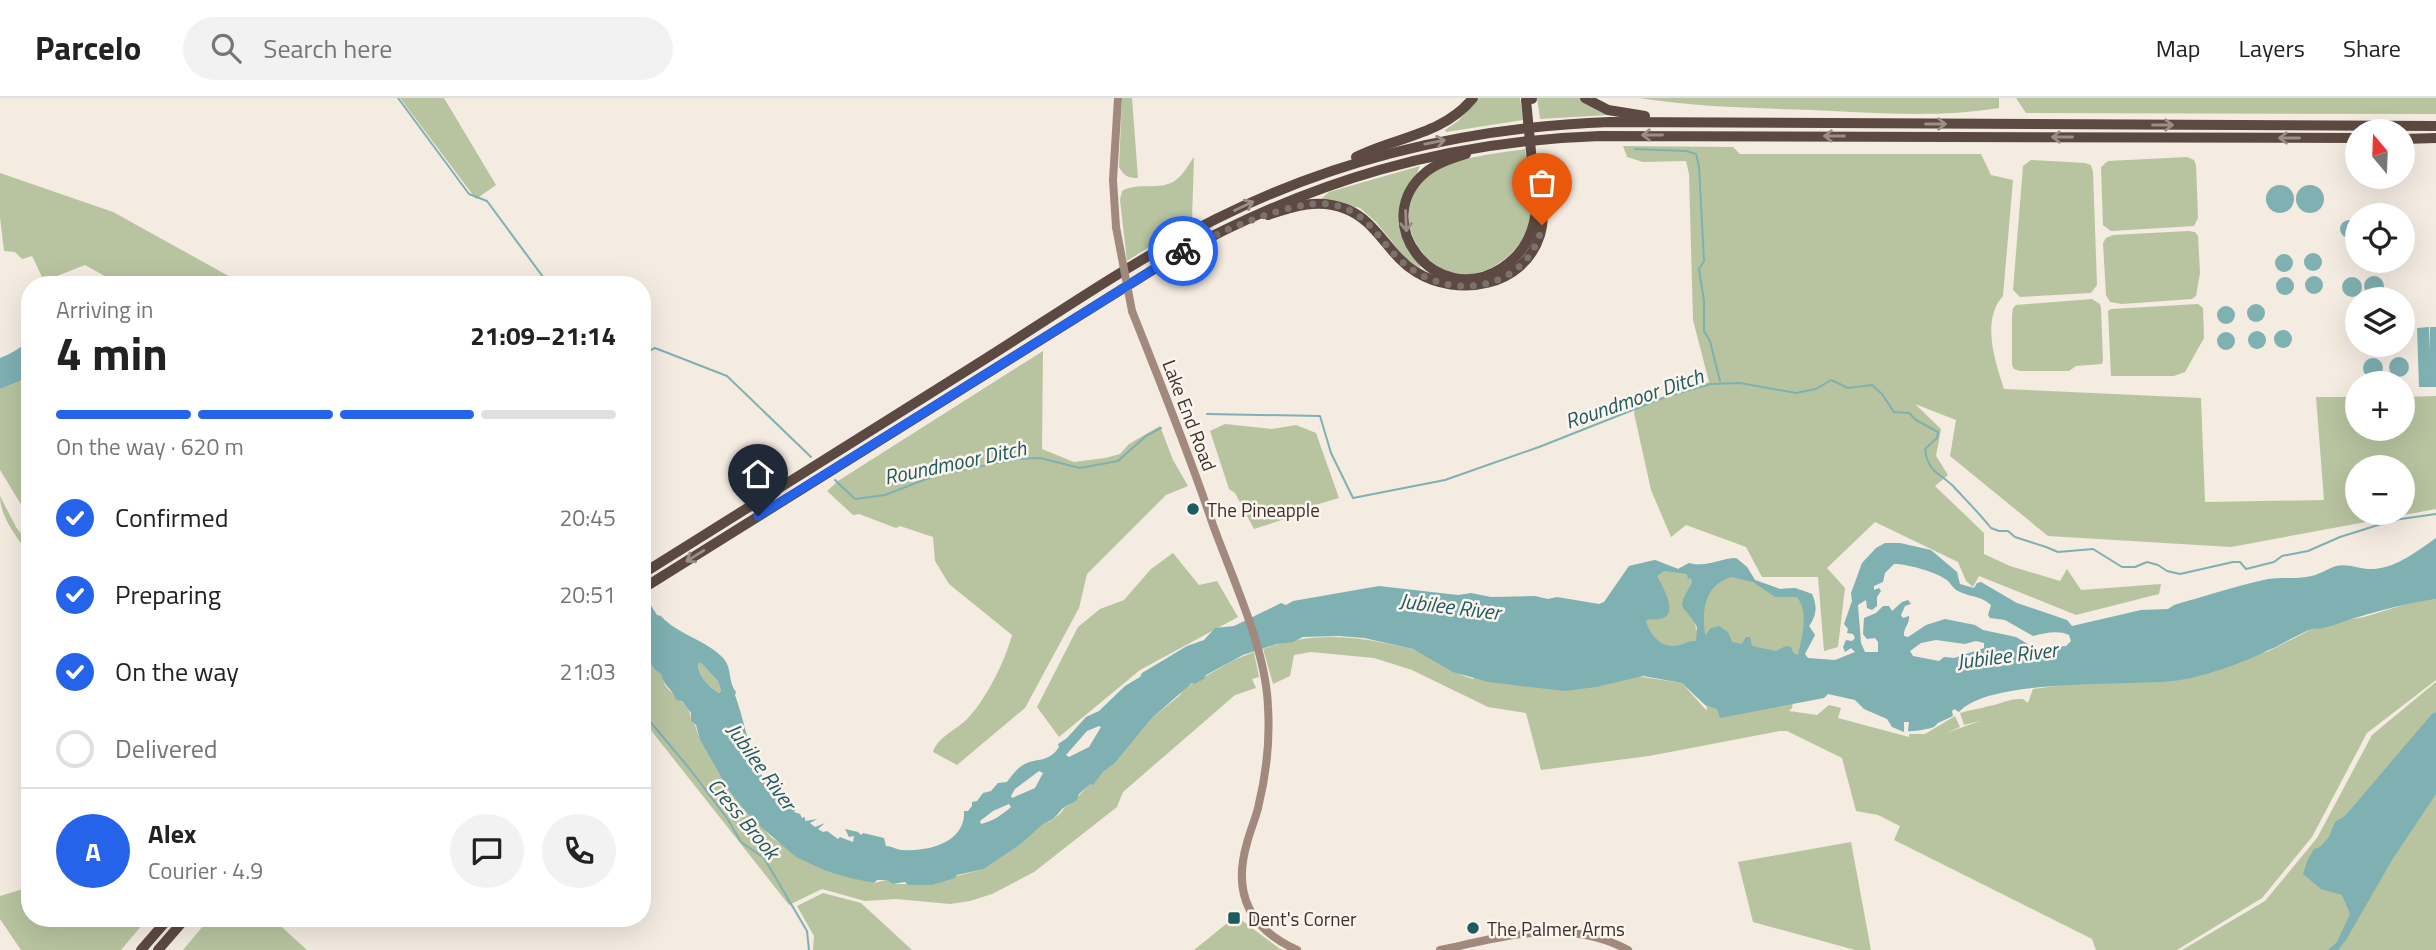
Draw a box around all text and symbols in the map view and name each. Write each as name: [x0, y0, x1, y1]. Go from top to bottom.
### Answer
search box: [183, 17, 673, 80]
text: Parcelo: [35, 23, 141, 73]
icon: search: [207, 29, 245, 67]
text: Search here: [263, 29, 392, 68]
text: Map: [2156, 30, 2201, 66]
text: Layers: [2239, 30, 2305, 66]
text: Share: [2343, 30, 2401, 66]
one-way arrow: [1924, 117, 1947, 131]
one-way arrow: [2152, 118, 2175, 132]
north arrow: [2345, 119, 2415, 189]
map controls: [2345, 119, 2415, 525]
one-way arrow: [1641, 128, 1664, 142]
one-way arrow: [1823, 129, 1846, 143]
one-way arrow: [2050, 130, 2073, 144]
one-way arrow: [2278, 131, 2301, 145]
one-way arrow: [1423, 134, 1446, 148]
pin: [1512, 153, 1572, 225]
icon: bag: [1523, 164, 1561, 202]
one-way arrow: [1232, 199, 1254, 212]
button: locate: [2345, 203, 2415, 273]
one-way arrow: [1399, 209, 1412, 232]
courier: [1148, 216, 1218, 286]
icon: bike: [1164, 232, 1202, 270]
button: layers: [2345, 287, 2415, 357]
text: Arriving in: [56, 292, 153, 327]
text: 21:09–21:14: [470, 316, 616, 355]
text: 4 min: [56, 318, 168, 388]
street label: Lake End Road: [1155, 355, 1225, 475]
water label: Roundmoor Ditch: [1560, 359, 1708, 437]
button: +: [2345, 371, 2415, 441]
text: On the way · 620 m: [56, 429, 244, 464]
water label: Roundmoor Ditch: [881, 431, 1030, 493]
pin: [728, 444, 788, 516]
icon: home: [739, 455, 777, 493]
button: −: [2345, 455, 2415, 525]
place label: The Pineapple: [1207, 495, 1320, 524]
text: Confirmed: [115, 498, 229, 537]
icon: check: [56, 499, 94, 537]
text: 20:45: [559, 500, 616, 535]
marker: The Pineapple: [1185, 501, 1201, 517]
one-way arrow: [685, 549, 705, 563]
text: Preparing: [115, 575, 221, 614]
icon: check: [56, 576, 94, 614]
text: 20:51: [559, 577, 616, 612]
water label: Jubilee River: [1398, 584, 1504, 628]
water label: Jubilee River: [1955, 633, 2061, 677]
text: On the way: [115, 652, 239, 691]
icon: check: [56, 653, 94, 691]
text: 21:03: [559, 654, 616, 689]
water label: Jubilee River: [719, 716, 806, 818]
text: Delivered: [115, 729, 218, 768]
water label: Cress Brook: [700, 770, 789, 868]
text: Alex: [148, 814, 196, 853]
button: chat: [450, 814, 524, 888]
button: phone: [542, 814, 616, 888]
text: A: [85, 832, 101, 871]
text: Courier · 4.9: [148, 853, 263, 888]
place label: Dent's Corner: [1248, 904, 1357, 933]
marker: Dent's Corner: [1226, 910, 1242, 926]
place label: The Palmer Arms: [1487, 914, 1625, 943]
marker: The Palmer Arms: [1465, 920, 1481, 936]

